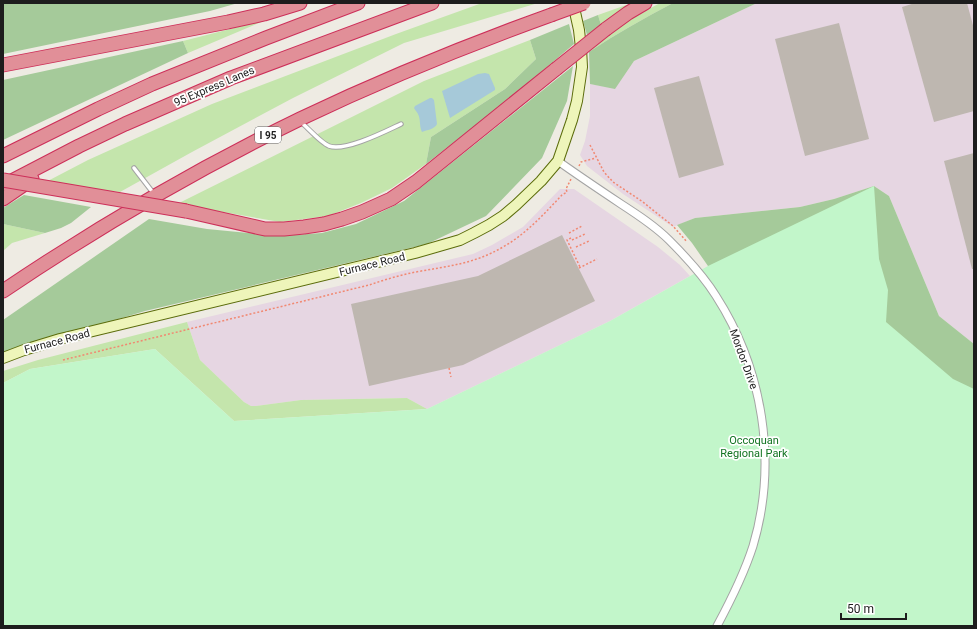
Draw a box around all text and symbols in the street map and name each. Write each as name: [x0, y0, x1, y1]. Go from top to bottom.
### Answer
street label: 95 Express Lanes: [172, 64, 257, 109]
road number: I 95: [255, 127, 281, 143]
street label: Furnace Road: [338, 250, 406, 279]
street label: Furnace Road: [23, 326, 91, 356]
street label: Mordor Drive: [727, 327, 760, 391]
park label: Occoquan Regional Park: [720, 434, 788, 460]
scale bar: [841, 595, 906, 621]
text: 50 m: [847, 602, 874, 616]

